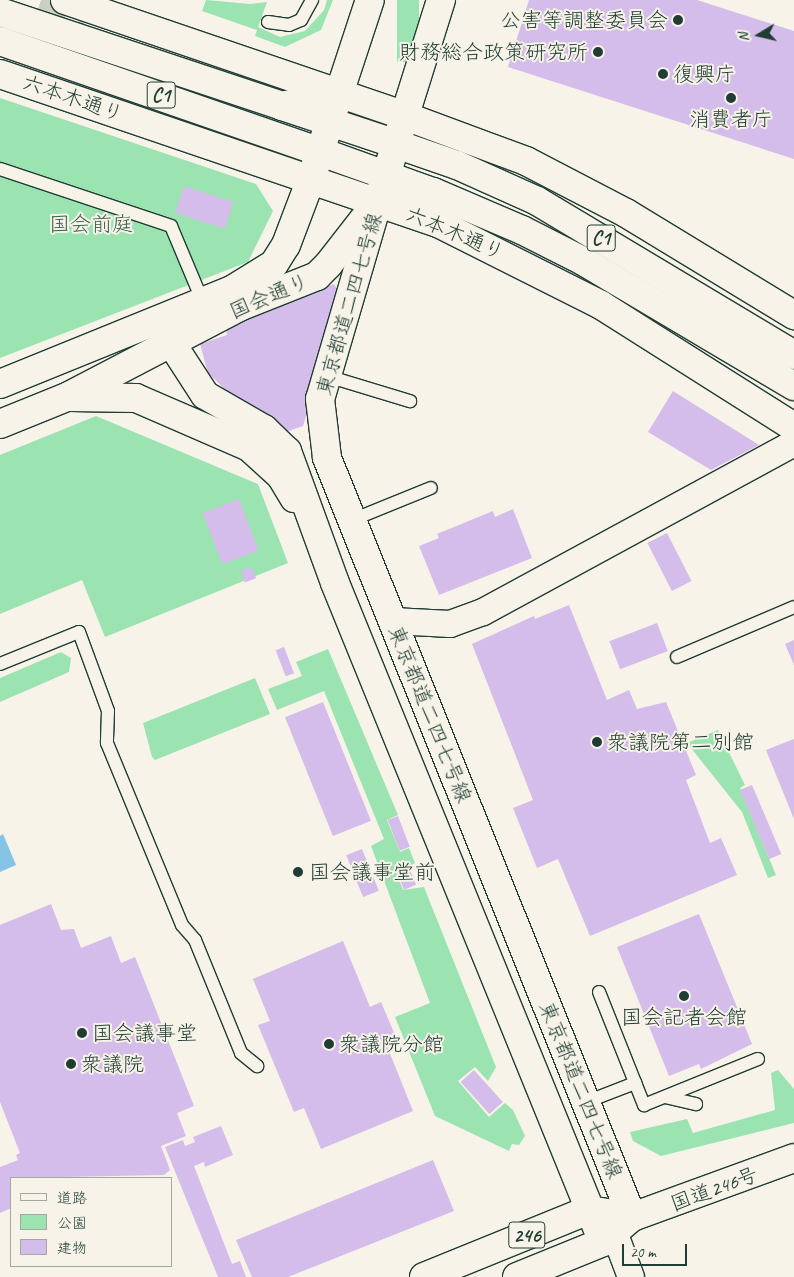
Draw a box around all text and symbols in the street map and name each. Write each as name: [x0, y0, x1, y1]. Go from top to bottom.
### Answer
place label: 公害等調整委員会: [500, 7, 668, 33]
north arrow: [734, 10, 784, 60]
marker: 公害等調整委員会: [672, 14, 684, 26]
text: N: [735, 32, 753, 43]
place label: 財務総合政策研究所: [399, 39, 588, 65]
marker: 財務総合政策研究所: [592, 46, 604, 58]
place label: 復興庁: [673, 61, 736, 87]
marker: 復興庁: [657, 68, 669, 80]
street label: 六本木通り: [19, 69, 127, 127]
road number: C1: [146, 78, 176, 112]
marker: 消費者庁: [725, 92, 737, 104]
place label: 消費者庁: [689, 106, 773, 132]
street label: 六本木通り: [402, 201, 508, 265]
street label: 東京都道二四七号線: [311, 210, 387, 398]
park label: 国会前庭: [49, 211, 133, 237]
road number: C1: [586, 220, 616, 256]
street label: 国会通り: [225, 268, 313, 324]
street label: 東京都道二四七号線: [383, 622, 477, 806]
place label: 衆議院第二別館: [607, 729, 754, 755]
marker: 衆議院第二別館: [591, 736, 603, 748]
place label: 国会議事堂前: [309, 859, 435, 885]
marker: 国会議事堂前: [291, 865, 305, 879]
marker: 国会記者会館: [678, 990, 690, 1002]
street label: 東京都道二四七号線: [534, 998, 628, 1182]
place label: 国会記者会館: [621, 1004, 747, 1030]
place label: 国会議事堂: [92, 1020, 197, 1046]
marker: 国会議事堂: [76, 1027, 88, 1039]
place label: 衆議院分館: [339, 1031, 444, 1057]
marker: 衆議院分館: [323, 1038, 335, 1050]
place label: 衆議院: [81, 1051, 144, 1077]
marker: 衆議院: [65, 1058, 77, 1070]
street label: 国道246号: [667, 1162, 761, 1216]
legend: [10, 1177, 172, 1267]
text: 道路: [57, 1189, 87, 1208]
text: 公園: [57, 1214, 87, 1233]
road number: 246: [508, 1218, 546, 1252]
scale bar: [624, 1234, 689, 1266]
text: 建物: [57, 1239, 87, 1258]
text: 20 m: [630, 1243, 656, 1262]

